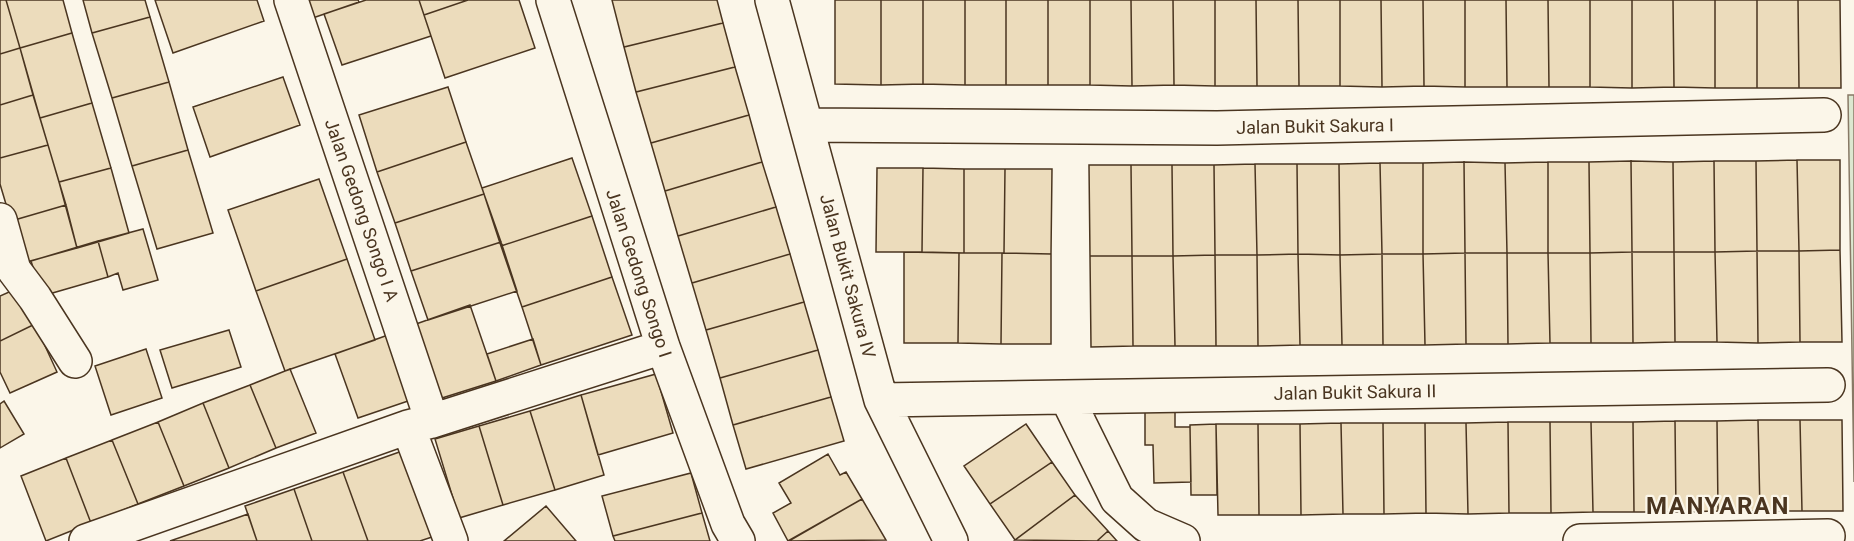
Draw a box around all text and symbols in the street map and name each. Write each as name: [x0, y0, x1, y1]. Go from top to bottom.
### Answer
street label: Jalan Bukit Sakura I: [1236, 114, 1394, 138]
street label: Jalan Gedong Songo I A: [321, 116, 403, 304]
street label: Jalan Gedong Songo I: [602, 186, 676, 360]
street label: Jalan Bukit Sakura IV: [816, 192, 880, 361]
street label: Jalan Bukit Sakura II: [1274, 380, 1436, 404]
district label: MANYARAN: [1646, 492, 1790, 520]

